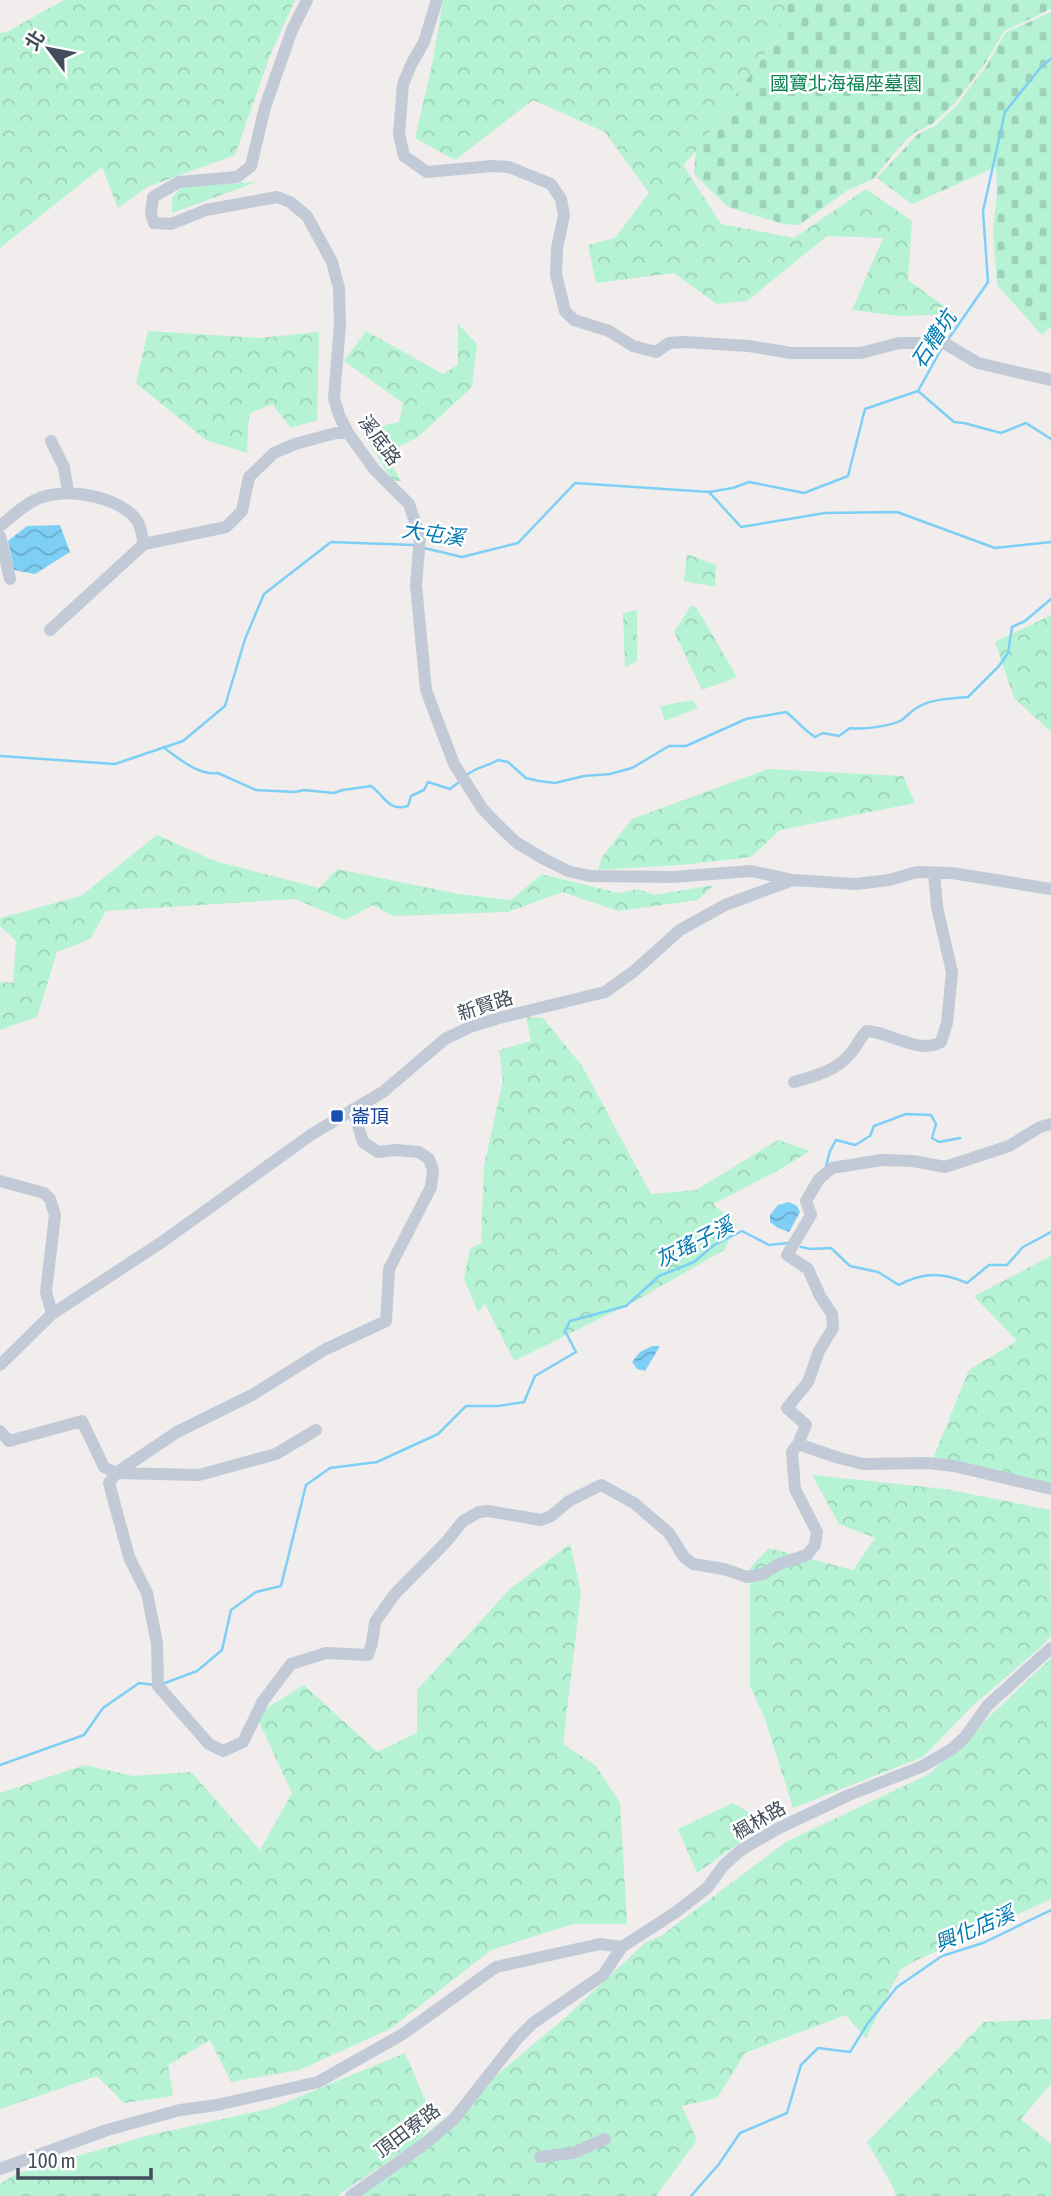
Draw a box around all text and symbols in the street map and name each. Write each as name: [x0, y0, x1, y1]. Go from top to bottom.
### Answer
north arrow: [14, 14, 84, 84]
text: 北: [20, 26, 49, 54]
park label: 國寶北海福座墓園: [770, 72, 922, 94]
water label: 石糟坑: [906, 304, 962, 372]
street label: 溪底路: [354, 410, 406, 470]
water label: 大屯溪: [400, 517, 469, 550]
street label: 新賢路: [454, 986, 516, 1024]
place label: 崙頂: [351, 1105, 389, 1127]
marker: 崙頂: [329, 1108, 345, 1124]
water label: 灰瑤子溪: [651, 1211, 740, 1272]
street label: 楓林路: [729, 1796, 789, 1844]
water label: 興化店溪: [931, 1899, 1020, 1955]
street label: 頂田寮路: [370, 2098, 444, 2162]
scale bar: [18, 2136, 150, 2180]
text: 100 m: [28, 2148, 76, 2172]

